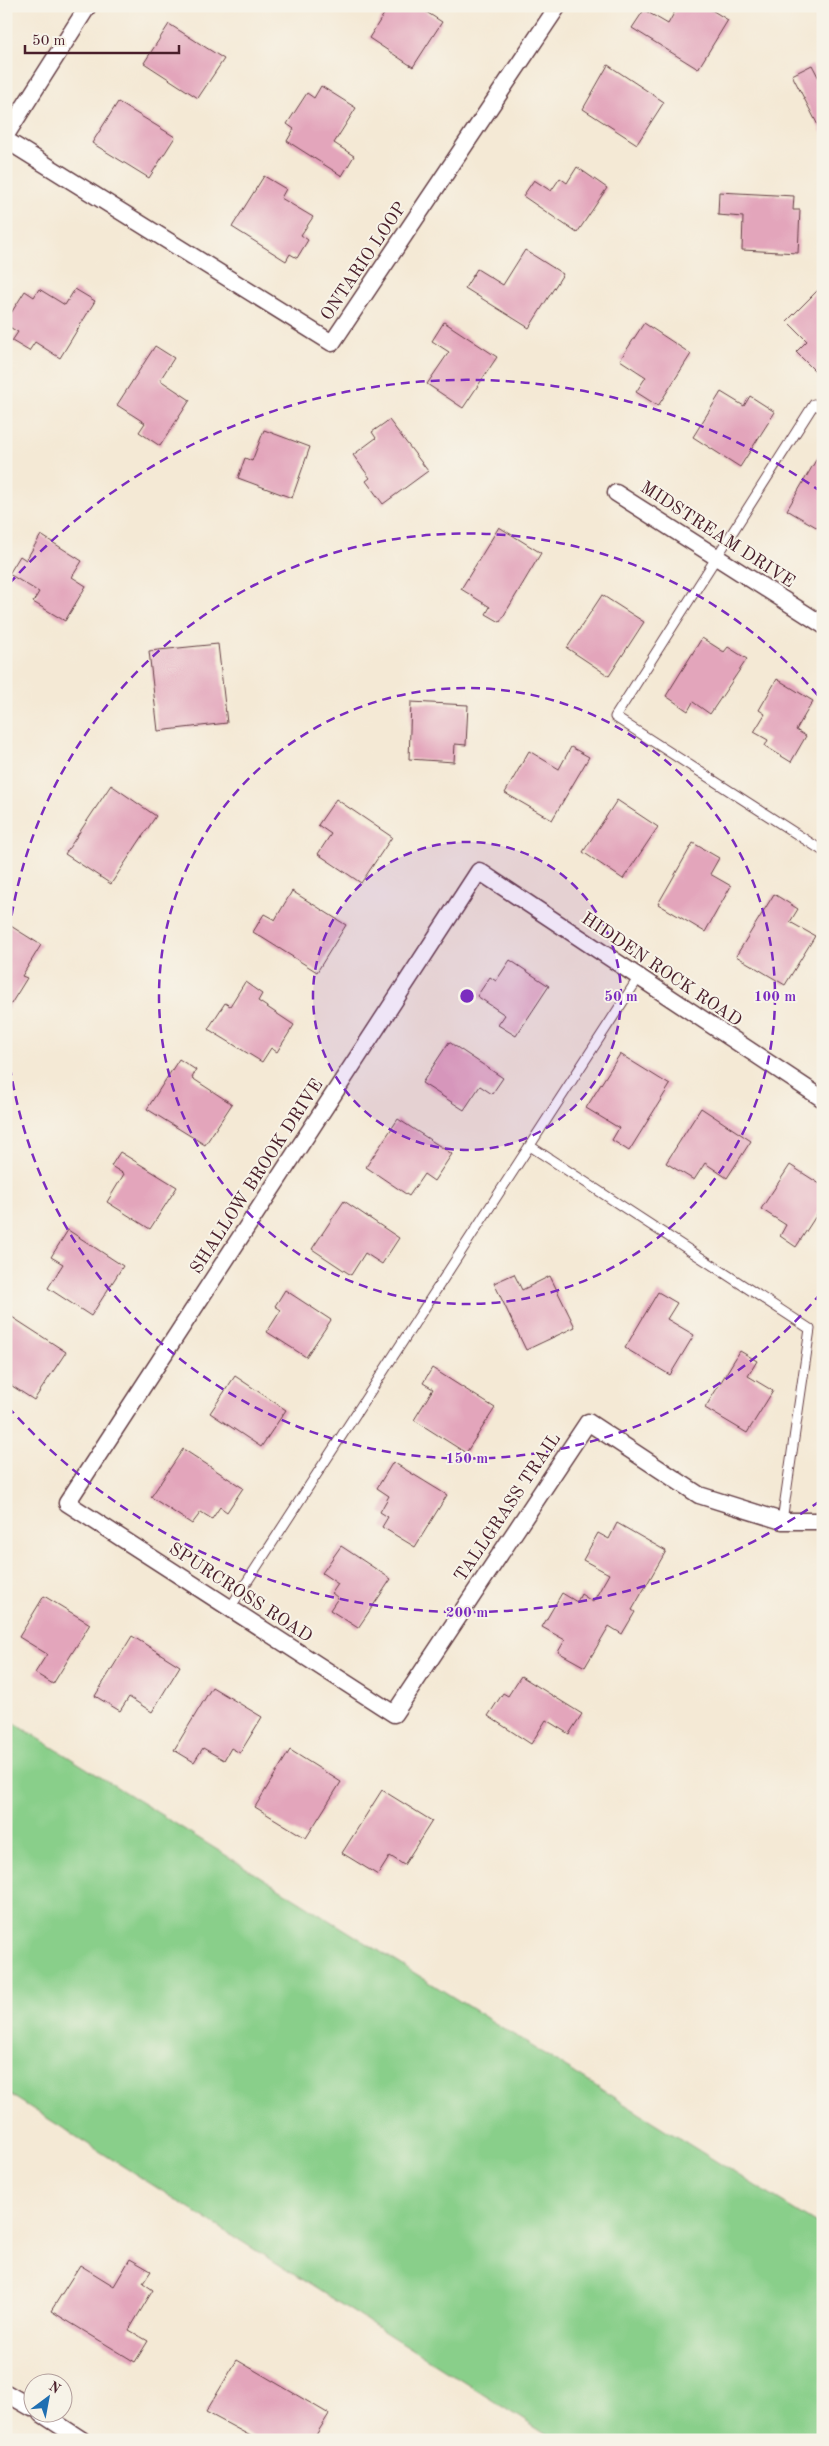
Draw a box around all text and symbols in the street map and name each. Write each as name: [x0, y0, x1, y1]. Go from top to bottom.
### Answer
scale bar: [25, 22, 179, 54]
text: 50 m: [32, 34, 66, 49]
street label: ONTARIO LOOP: [318, 199, 410, 324]
street label: MIDSTREAM DRIVE: [637, 478, 798, 591]
street label: HIDDEN ROCK ROAD: [578, 910, 745, 1030]
centre of rings: [458, 987, 476, 1005]
text: 50 m: [604, 990, 638, 1005]
text: 100 m: [754, 990, 796, 1005]
street label: SHALLOW BROOK DRIVE: [187, 1076, 327, 1277]
street label: TALLGRASS TRAIL: [451, 1430, 564, 1585]
text: 150 m: [446, 1452, 488, 1467]
street label: SPURCROSS ROAD: [166, 1540, 315, 1646]
text: 200 m: [446, 1606, 488, 1621]
north arrow: [22, 2374, 72, 2424]
text: N: [46, 2379, 63, 2397]

